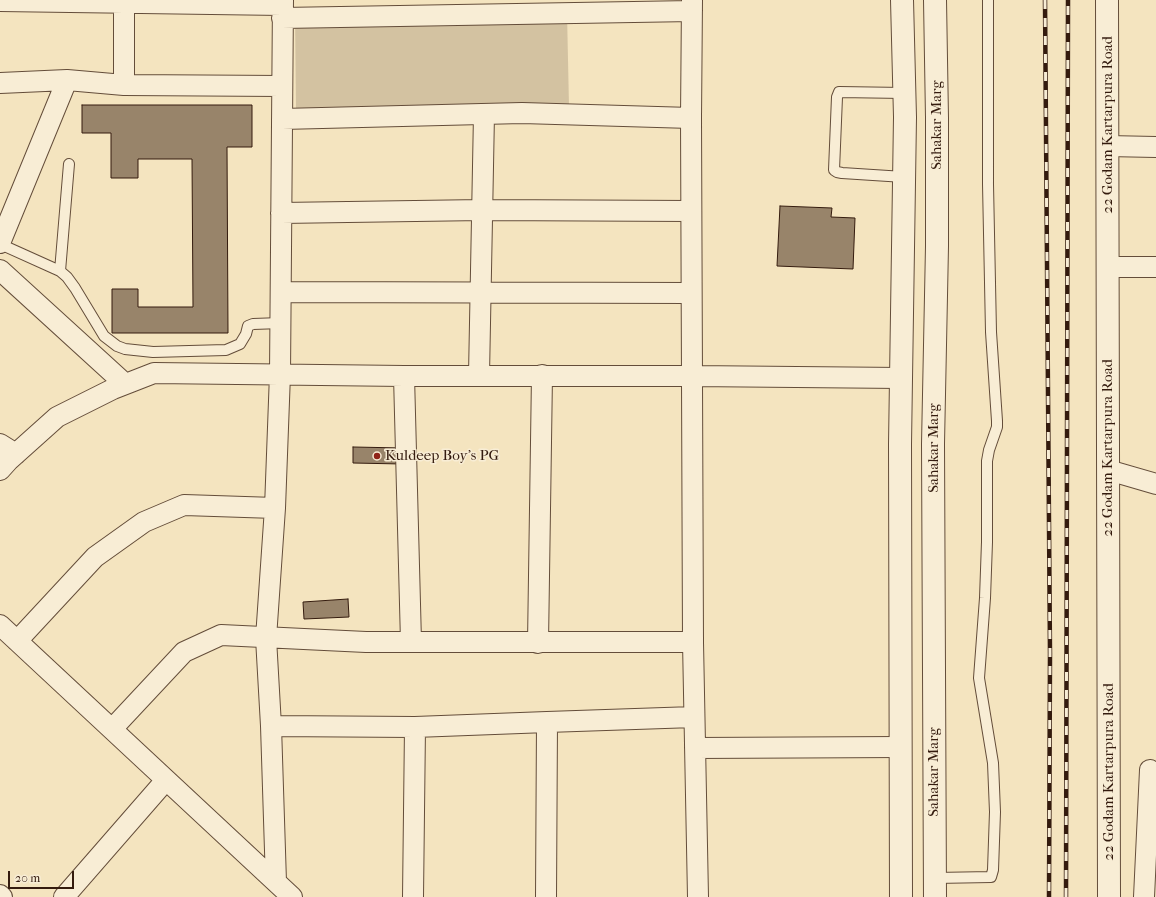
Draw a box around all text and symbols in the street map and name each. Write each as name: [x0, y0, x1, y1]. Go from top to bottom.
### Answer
street label: 22 Godam Kartarpura Road: [1099, 36, 1117, 214]
street label: Sahakar Marg: [928, 80, 946, 170]
street label: 22 Godam Kartarpura Road: [1099, 359, 1117, 537]
street label: Sahakar Marg: [925, 403, 943, 493]
place label: Kuldeep Boy's PG: [385, 447, 499, 465]
marker: Kuldeep Boy's PG: [372, 451, 382, 461]
street label: 22 Godam Kartarpura Road: [1100, 683, 1118, 861]
street label: Sahakar Marg: [925, 727, 943, 817]
scale bar: [10, 863, 76, 889]
text: 20 m: [15, 871, 40, 885]

